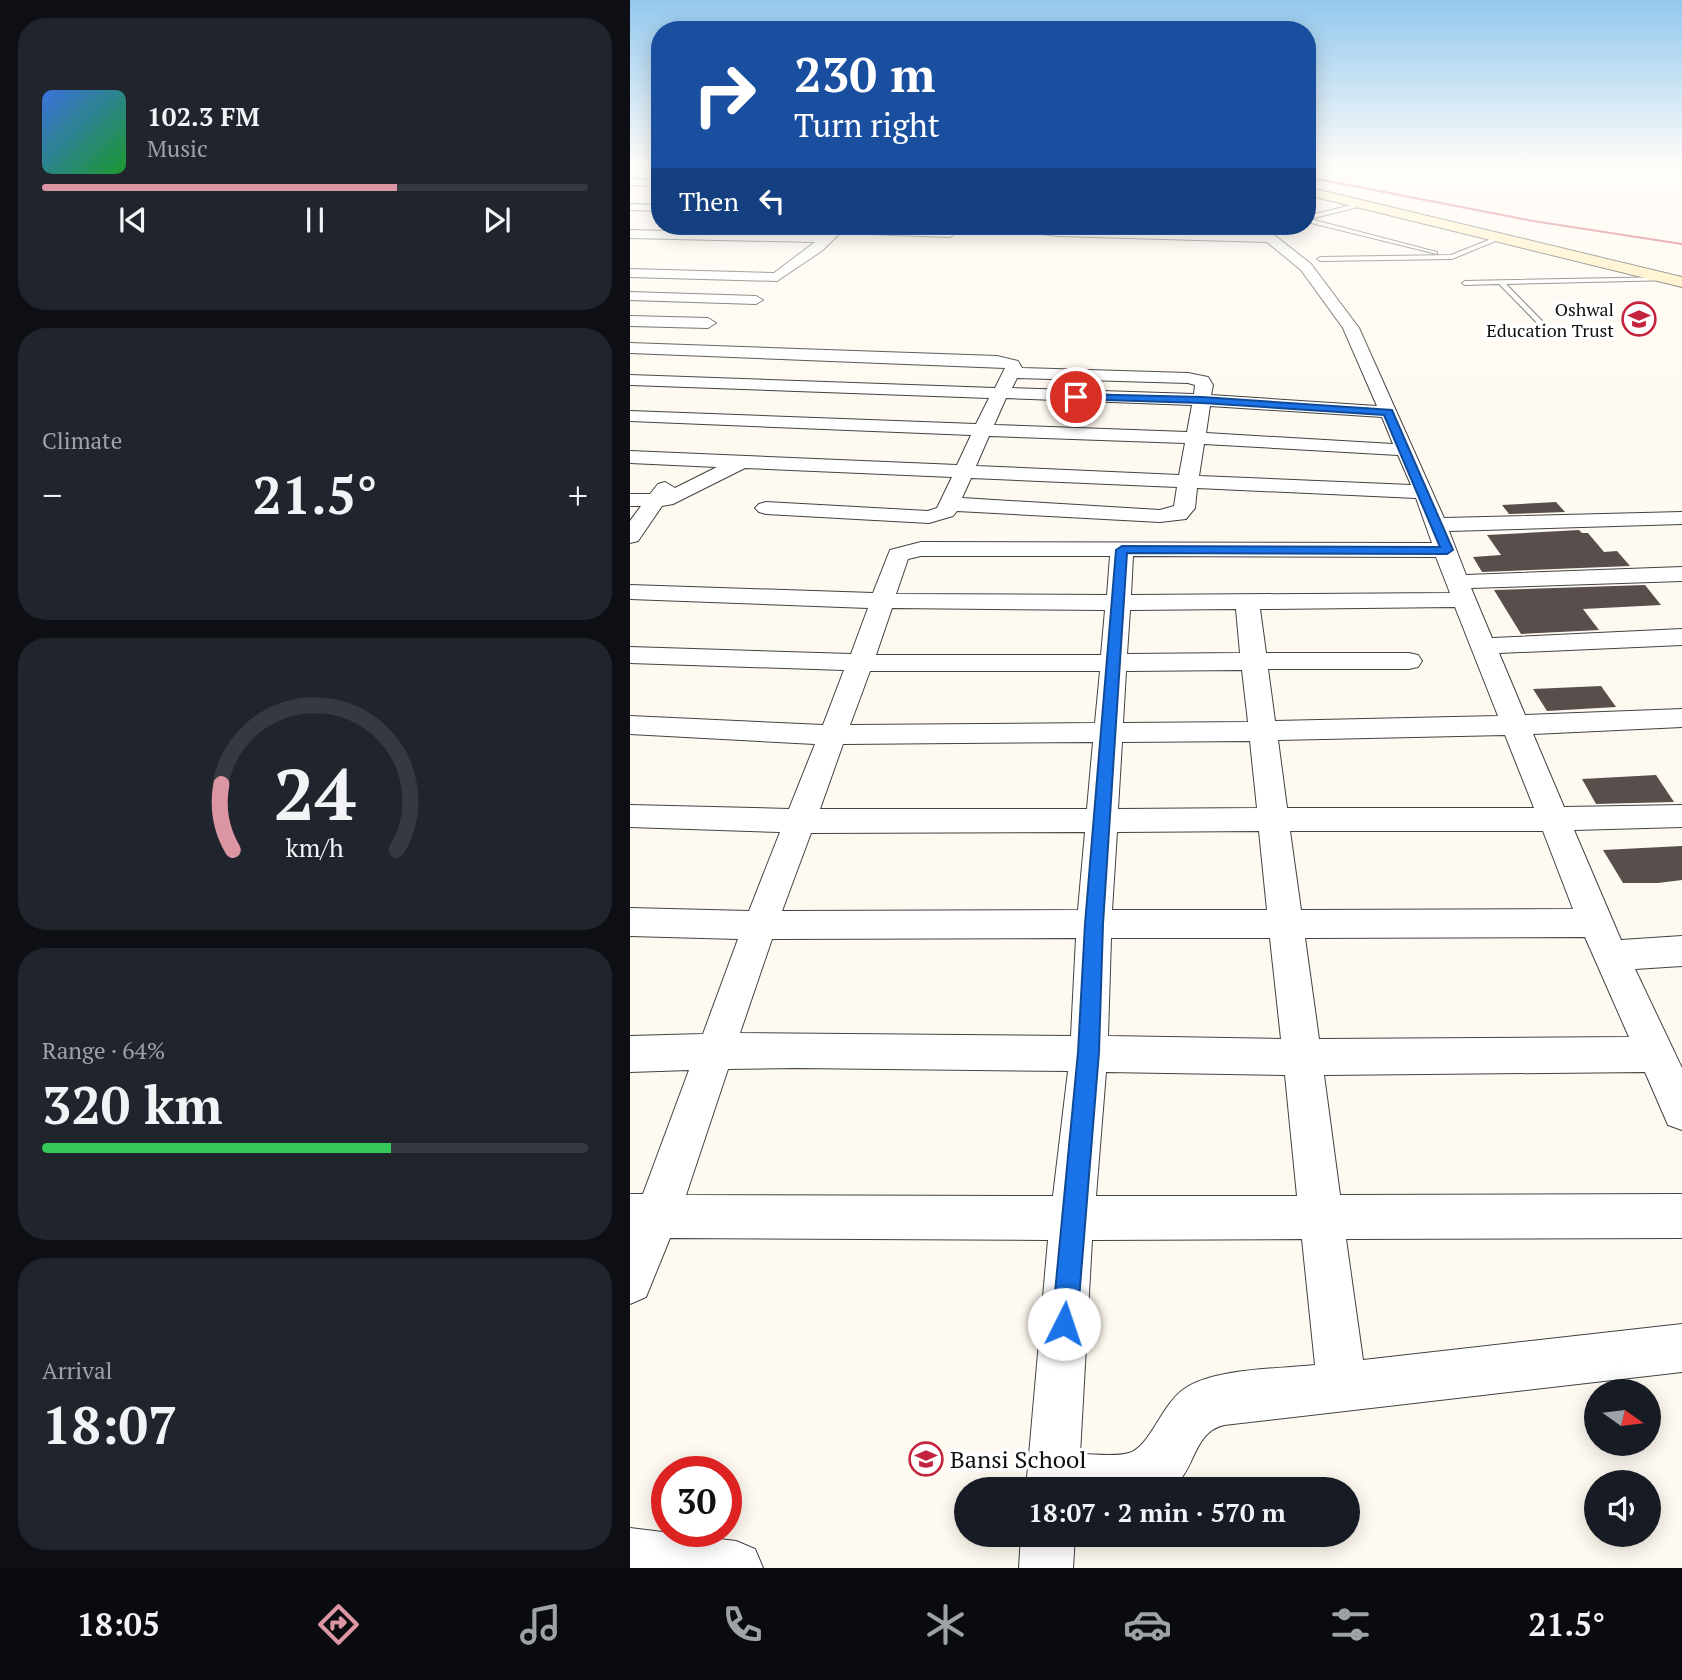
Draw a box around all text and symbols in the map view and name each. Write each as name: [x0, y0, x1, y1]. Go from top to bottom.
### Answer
text: 230 m: [794, 41, 936, 106]
icon: right: [679, 49, 770, 140]
text: 102.3 FM: [147, 99, 260, 133]
text: Turn right: [794, 104, 940, 146]
text: Music: [147, 133, 208, 164]
icon: left: [753, 182, 791, 220]
text: Then: [679, 184, 739, 218]
icon: previous: [114, 201, 152, 239]
icon: pause: [296, 201, 334, 239]
icon: next: [478, 201, 516, 239]
place label: Oshwal Education Trust: [1486, 297, 1614, 342]
school or university icon: Oshwal Education Trust: [1620, 300, 1658, 338]
pin: [1046, 367, 1106, 427]
icon: arrive: [1057, 378, 1095, 416]
text: Climate: [42, 425, 122, 456]
text: 21.5°: [252, 460, 378, 529]
text: −: [42, 470, 62, 520]
text: +: [568, 470, 588, 520]
text: 24: [274, 744, 356, 841]
text: km/h: [286, 831, 344, 864]
text: Range · 64%: [42, 1035, 165, 1066]
text: 320 km: [42, 1070, 223, 1139]
position arrow: [1027, 1287, 1101, 1361]
text: Arrival: [42, 1355, 113, 1386]
north arrow: [1584, 1379, 1661, 1456]
map controls: [1584, 1379, 1661, 1547]
text: 18:07: [42, 1390, 177, 1459]
school or university icon: Bansi School: [907, 1440, 945, 1478]
place label: Bansi School: [950, 1443, 1087, 1475]
speed limit sign: 30: [651, 1456, 742, 1547]
button: sound: [1584, 1470, 1661, 1547]
text: 18:07 · 2 min · 570 m: [1028, 1495, 1286, 1529]
icon: directions: [314, 1600, 363, 1649]
icon: music: [516, 1600, 565, 1649]
icon: phone: [718, 1600, 767, 1649]
icon: climate: [921, 1600, 970, 1649]
icon: car: [1123, 1600, 1172, 1649]
icon: filters: [1326, 1600, 1375, 1649]
text: 18:05: [77, 1603, 160, 1645]
text: 21.5°: [1528, 1603, 1605, 1645]

